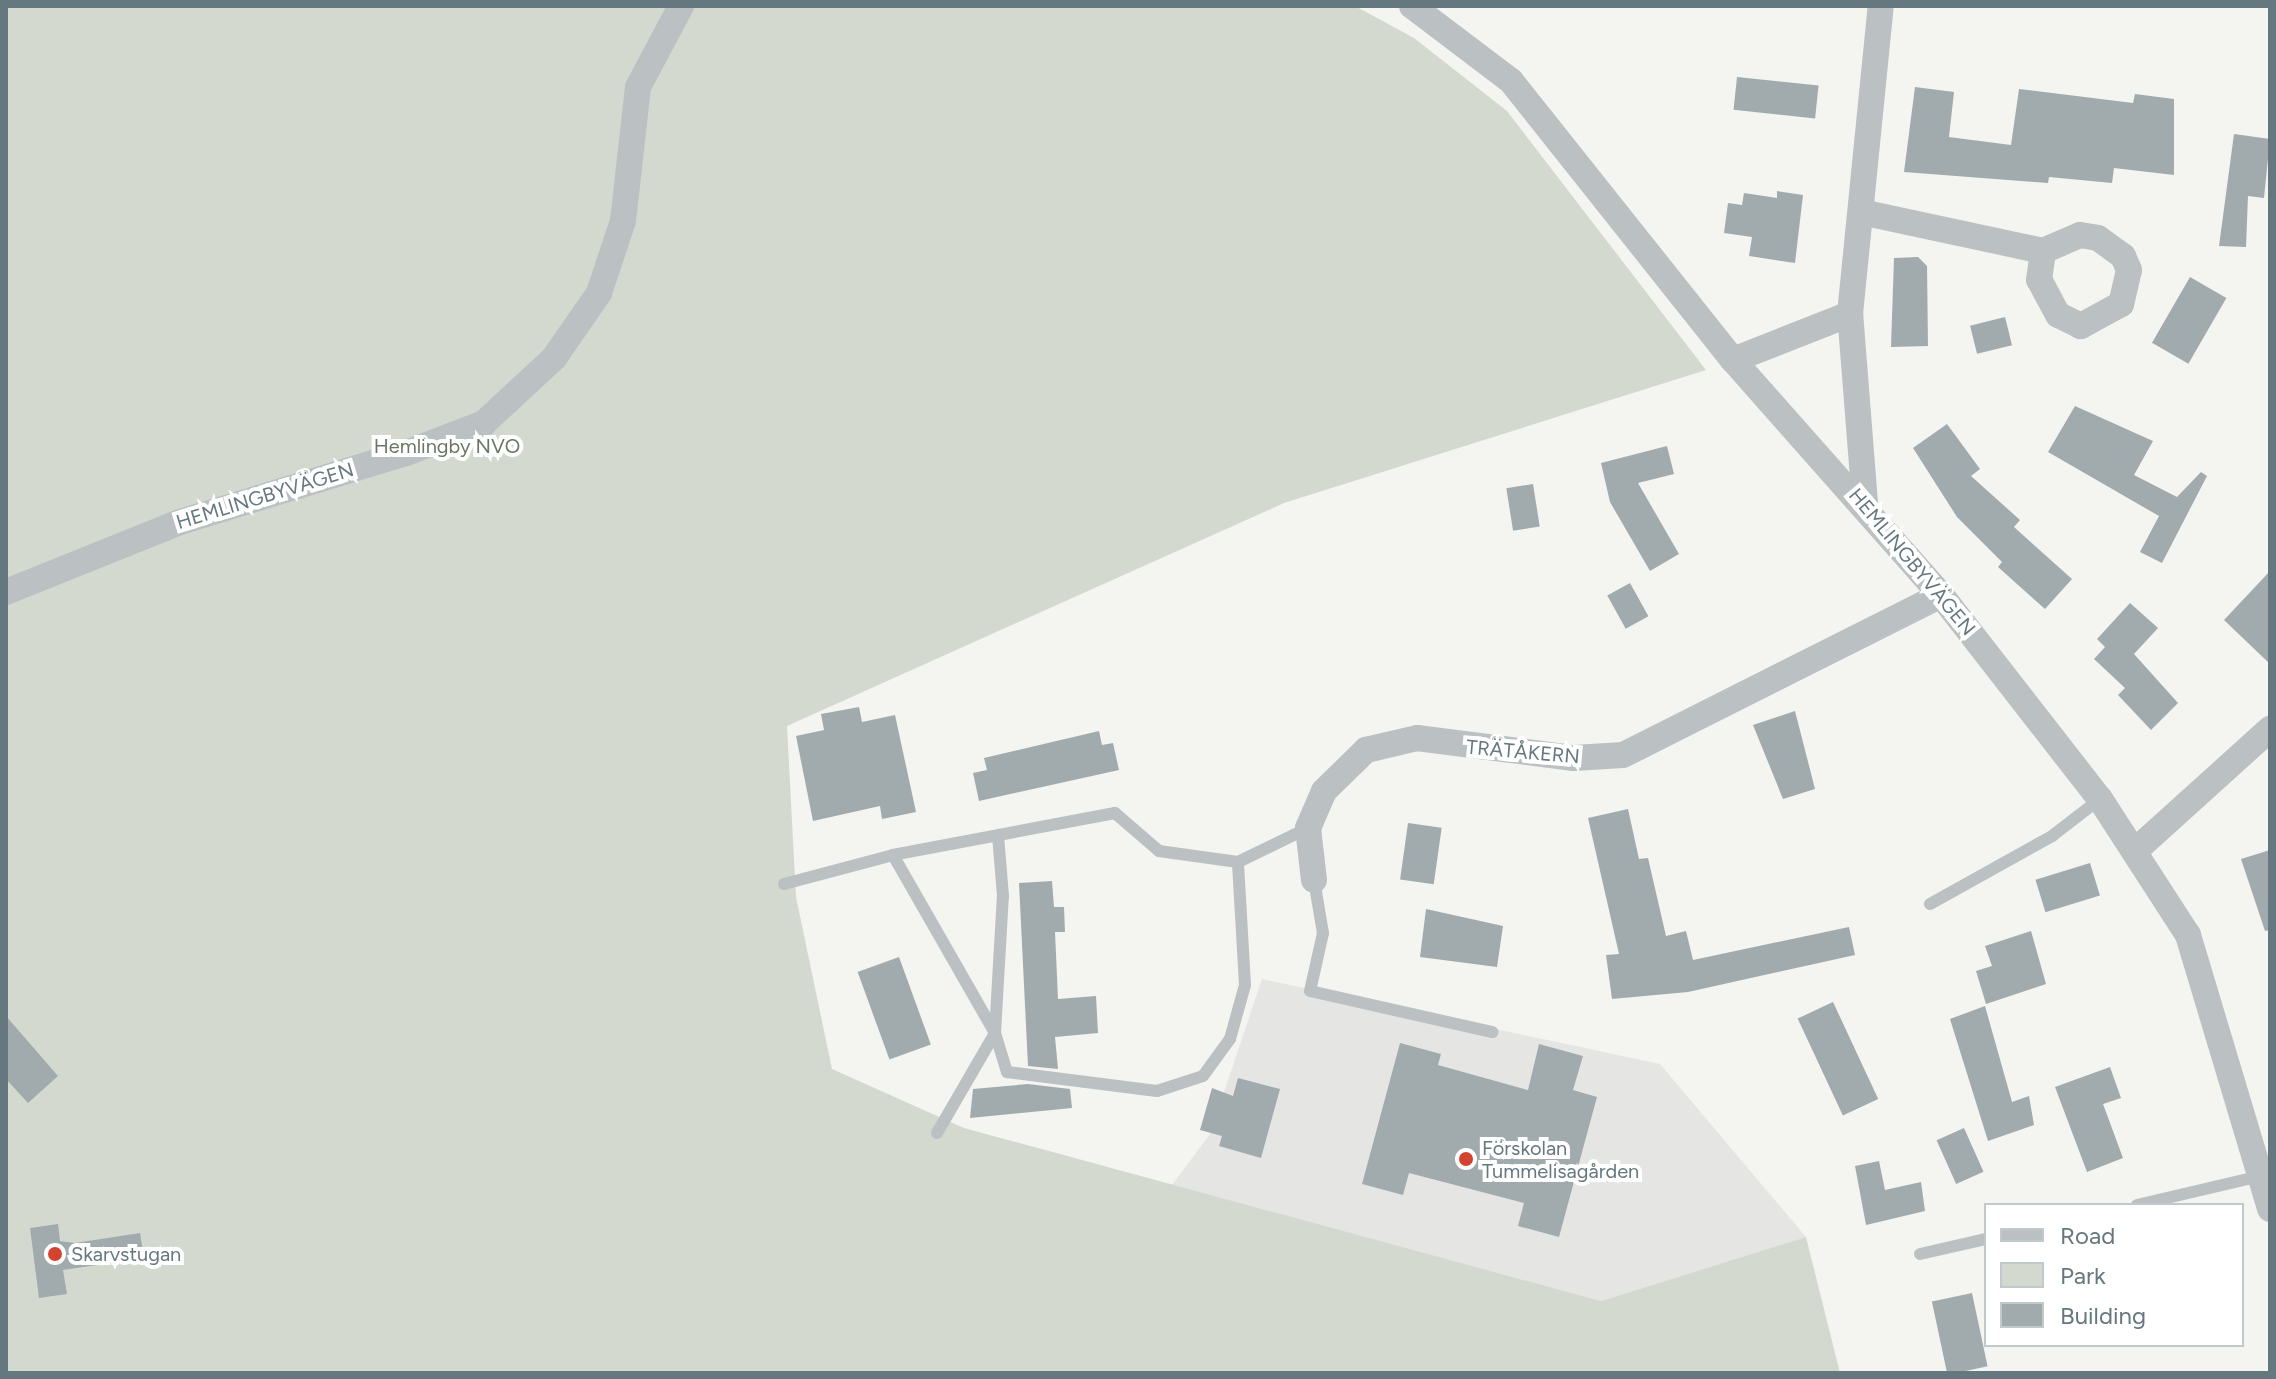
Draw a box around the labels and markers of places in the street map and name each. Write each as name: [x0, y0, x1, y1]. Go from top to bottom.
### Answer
place label: Förskolan Tummelisagården: [1482, 1136, 1639, 1183]
marker: Förskolan Tummelisagården: [1457, 1150, 1475, 1168]
place label: Skarvstugan: [71, 1242, 181, 1266]
marker: Skarvstugan: [46, 1245, 64, 1263]

